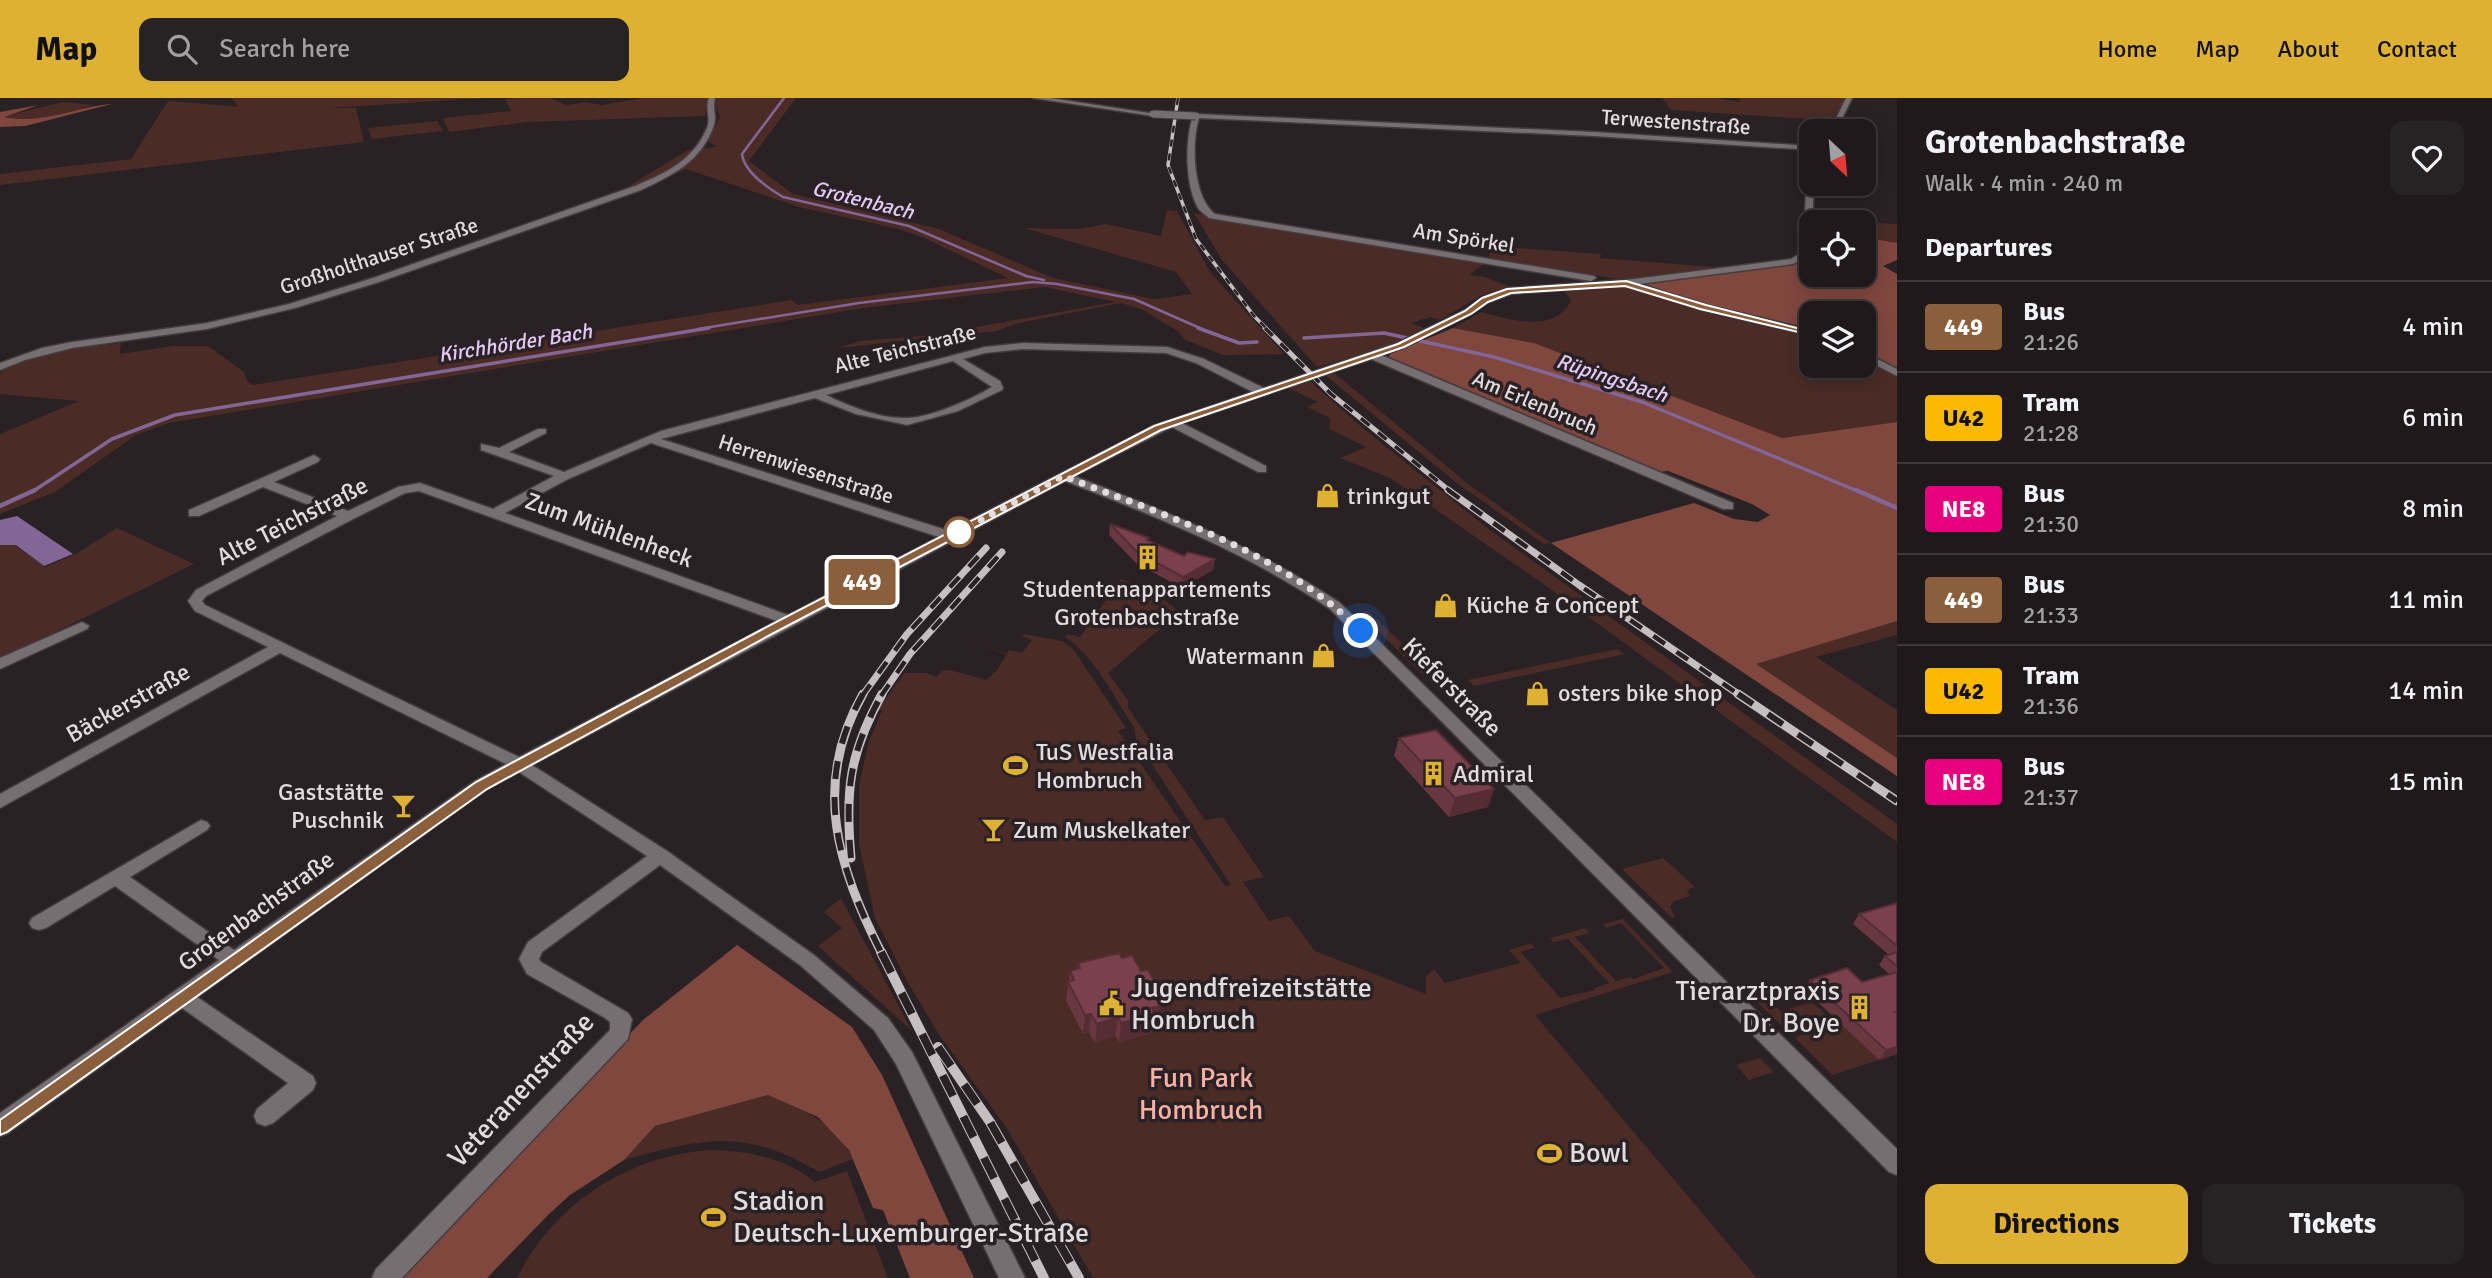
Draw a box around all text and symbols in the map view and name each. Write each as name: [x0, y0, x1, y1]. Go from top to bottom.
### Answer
search box: [139, 18, 629, 81]
text: Map: [35, 29, 97, 70]
icon: search: [163, 30, 201, 68]
text: Search here: [219, 33, 350, 65]
text: Home: [2097, 34, 2157, 64]
text: Map: [2195, 34, 2240, 64]
text: About: [2278, 34, 2339, 64]
text: Contact: [2377, 34, 2457, 64]
street label: Terwestenstraße: [1601, 104, 1751, 140]
north arrow: [1799, 119, 1876, 196]
map controls: [1799, 119, 1876, 378]
button: heart: [2390, 121, 2464, 195]
text: Grotenbachstraße: [1925, 122, 2186, 163]
text: Walk · 4 min · 240 m: [1925, 169, 2123, 198]
water label: Grotenbach: [810, 175, 917, 225]
button: locate: [1799, 210, 1876, 287]
street label: Großholthauser Straße: [277, 212, 481, 300]
street label: Am Spörkel: [1411, 217, 1517, 259]
text: Departures: [1925, 232, 2052, 264]
text: Bus: [2023, 296, 2065, 328]
button: layers: [1799, 301, 1876, 378]
text: 4 min: [2402, 311, 2464, 343]
text: 449: [1944, 312, 1983, 342]
water label: Kirchhörder Bach: [436, 318, 594, 368]
street label: Alte Teichstraße: [831, 319, 979, 379]
text: 21:26: [2023, 328, 2079, 357]
water label: Rüpingsbach: [1553, 348, 1671, 408]
street label: Am Erlenbruch: [1469, 365, 1601, 441]
text: Tram: [2023, 387, 2080, 419]
text: 6 min: [2402, 402, 2464, 434]
text: U42: [1942, 403, 1985, 433]
text: 21:28: [2023, 419, 2079, 448]
street label: Herrenwiesenstraße: [715, 428, 897, 510]
street label: Alte Teichstraße: [211, 470, 373, 572]
text: Bus: [2023, 478, 2065, 510]
place label: trinkgut: [1347, 481, 1430, 511]
shop icon: trinkgut: [1313, 482, 1341, 510]
street label: Zum Mühlenheck: [521, 486, 697, 574]
text: 8 min: [2402, 493, 2464, 525]
text: NE8: [1942, 494, 1985, 524]
text: 21:30: [2023, 510, 2079, 539]
unlabelled marker: [944, 517, 974, 547]
building icon: Studentenappartements Grotenbachstraße: [1133, 544, 1161, 572]
line badge: 449: [822, 559, 902, 605]
text: 449: [843, 567, 881, 597]
text: Bus: [2023, 569, 2065, 601]
place label: Studentenappartements Grotenbachstraße: [1023, 574, 1271, 632]
text: 11 min: [2388, 584, 2464, 616]
text: 449: [1944, 585, 1983, 615]
place label: Küche & Concept: [1466, 590, 1639, 620]
shop icon: Küche & Concept: [1432, 591, 1460, 619]
text: 21:33: [2023, 601, 2079, 630]
your location: [1343, 613, 1378, 648]
street label: Kieferstraße: [1396, 631, 1508, 743]
place label: Watermann: [1186, 641, 1304, 671]
shop icon: Watermann: [1310, 642, 1338, 670]
street label: Bäckerstraße: [61, 657, 195, 749]
text: Tram: [2023, 660, 2080, 692]
text: 14 min: [2388, 675, 2464, 707]
text: U42: [1942, 676, 1985, 706]
place label: osters bike shop: [1558, 678, 1723, 708]
shop icon: osters bike shop: [1524, 679, 1552, 707]
text: 21:36: [2023, 692, 2079, 721]
place label: TuS Westfalia Hombruch: [1036, 737, 1174, 795]
text: Bus: [2023, 751, 2065, 783]
sports icon: TuS Westfalia Hombruch: [1002, 752, 1030, 780]
place label: Admiral: [1453, 759, 1534, 789]
building icon: Admiral: [1419, 760, 1447, 788]
text: 15 min: [2388, 766, 2464, 798]
text: NE8: [1942, 767, 1985, 797]
place label: Gaststätte Puschnik: [278, 777, 384, 835]
text: 21:37: [2023, 783, 2079, 812]
bar icon: Gaststätte Puschnik: [390, 792, 418, 820]
place label: Zum Muskelkater: [1013, 815, 1190, 845]
bar icon: Zum Muskelkater: [979, 816, 1007, 844]
street label: Grotenbachstraße: [172, 844, 340, 978]
place label: Jugendfreizeitstätte Hombruch: [1131, 971, 1372, 1037]
place label: Tierarztpraxis Dr. Boye: [1676, 974, 1840, 1040]
public building icon: Jugendfreizeitstätte Hombruch: [1097, 990, 1125, 1018]
building icon: Tierarztpraxis Dr. Boye: [1846, 993, 1874, 1021]
street label: Veteranenstraße: [441, 1006, 601, 1174]
park label: Fun Park Hombruch: [1139, 1061, 1263, 1127]
place label: Bowl: [1569, 1136, 1629, 1170]
sports icon: Bowl: [1535, 1139, 1563, 1167]
place label: Stadion Deutsch-Luxemburger-Straße: [733, 1184, 1089, 1250]
button: Directions: [1925, 1184, 2188, 1264]
button: Tickets: [2202, 1184, 2464, 1264]
sports icon: Stadion Deutsch-Luxemburger-Straße: [699, 1203, 727, 1231]

